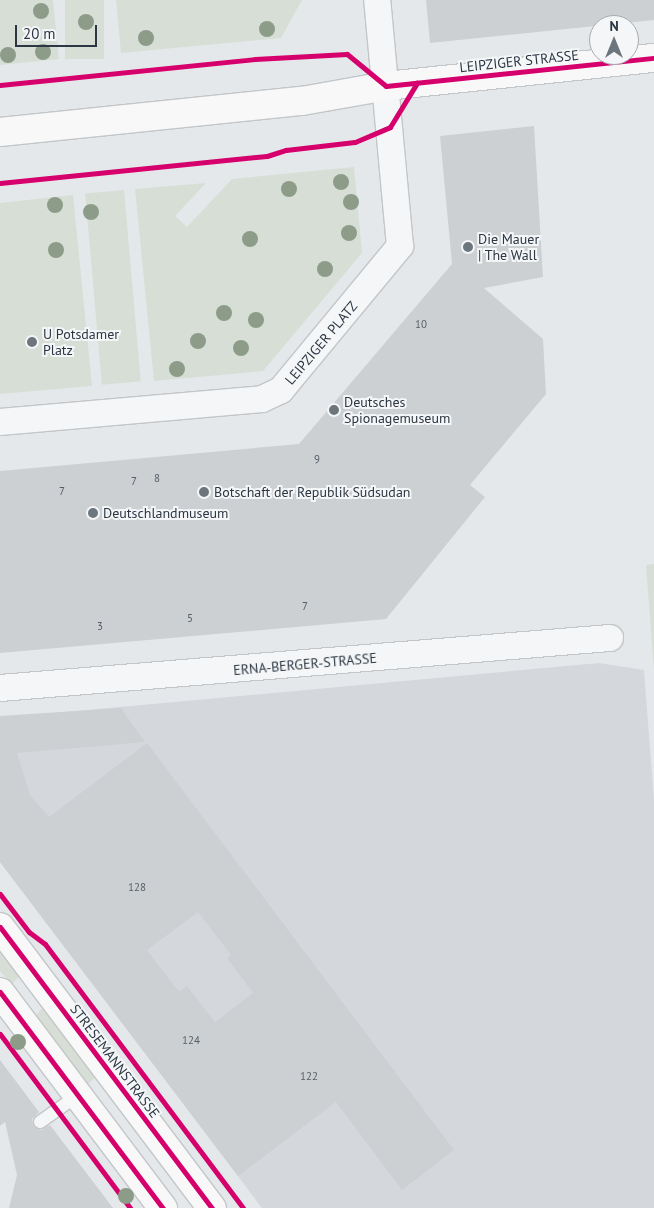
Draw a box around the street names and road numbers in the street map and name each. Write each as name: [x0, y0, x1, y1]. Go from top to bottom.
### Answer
street label: LEIPZIGER STRASSE: [459, 46, 579, 76]
street label: LEIPZIGER PLATZ: [281, 298, 361, 388]
street label: ERNA-BERGER-STRASSE: [233, 649, 377, 679]
street label: STRESEMANNSTRASSE: [67, 1001, 163, 1121]

